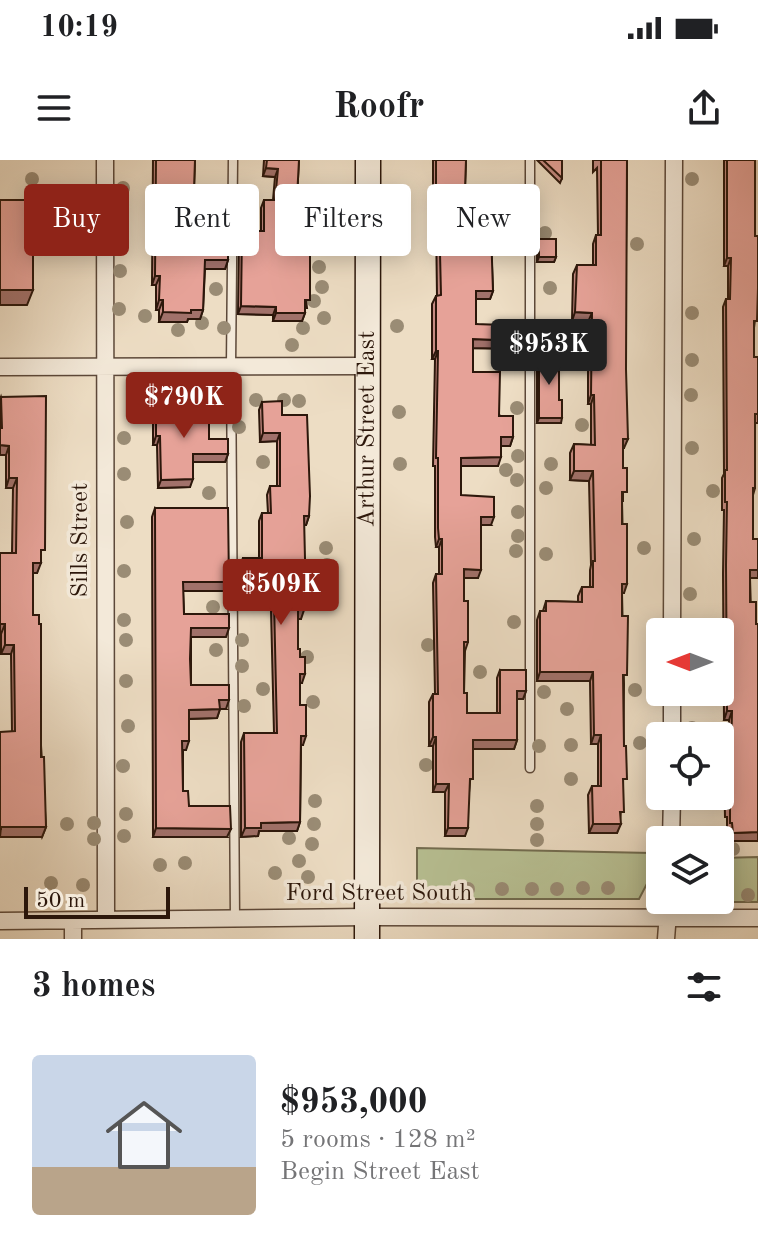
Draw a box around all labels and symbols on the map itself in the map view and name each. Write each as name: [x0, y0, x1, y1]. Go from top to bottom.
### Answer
pin: $953K: [493, 319, 605, 387]
street label: Arthur Street East: [356, 331, 380, 527]
pin: $790K: [128, 372, 240, 440]
street label: Sills Street: [69, 482, 93, 598]
pin: $509K: [225, 559, 337, 627]
north arrow: [646, 618, 734, 706]
street label: Ford Street South: [286, 882, 472, 906]
scale bar: [24, 883, 170, 919]

